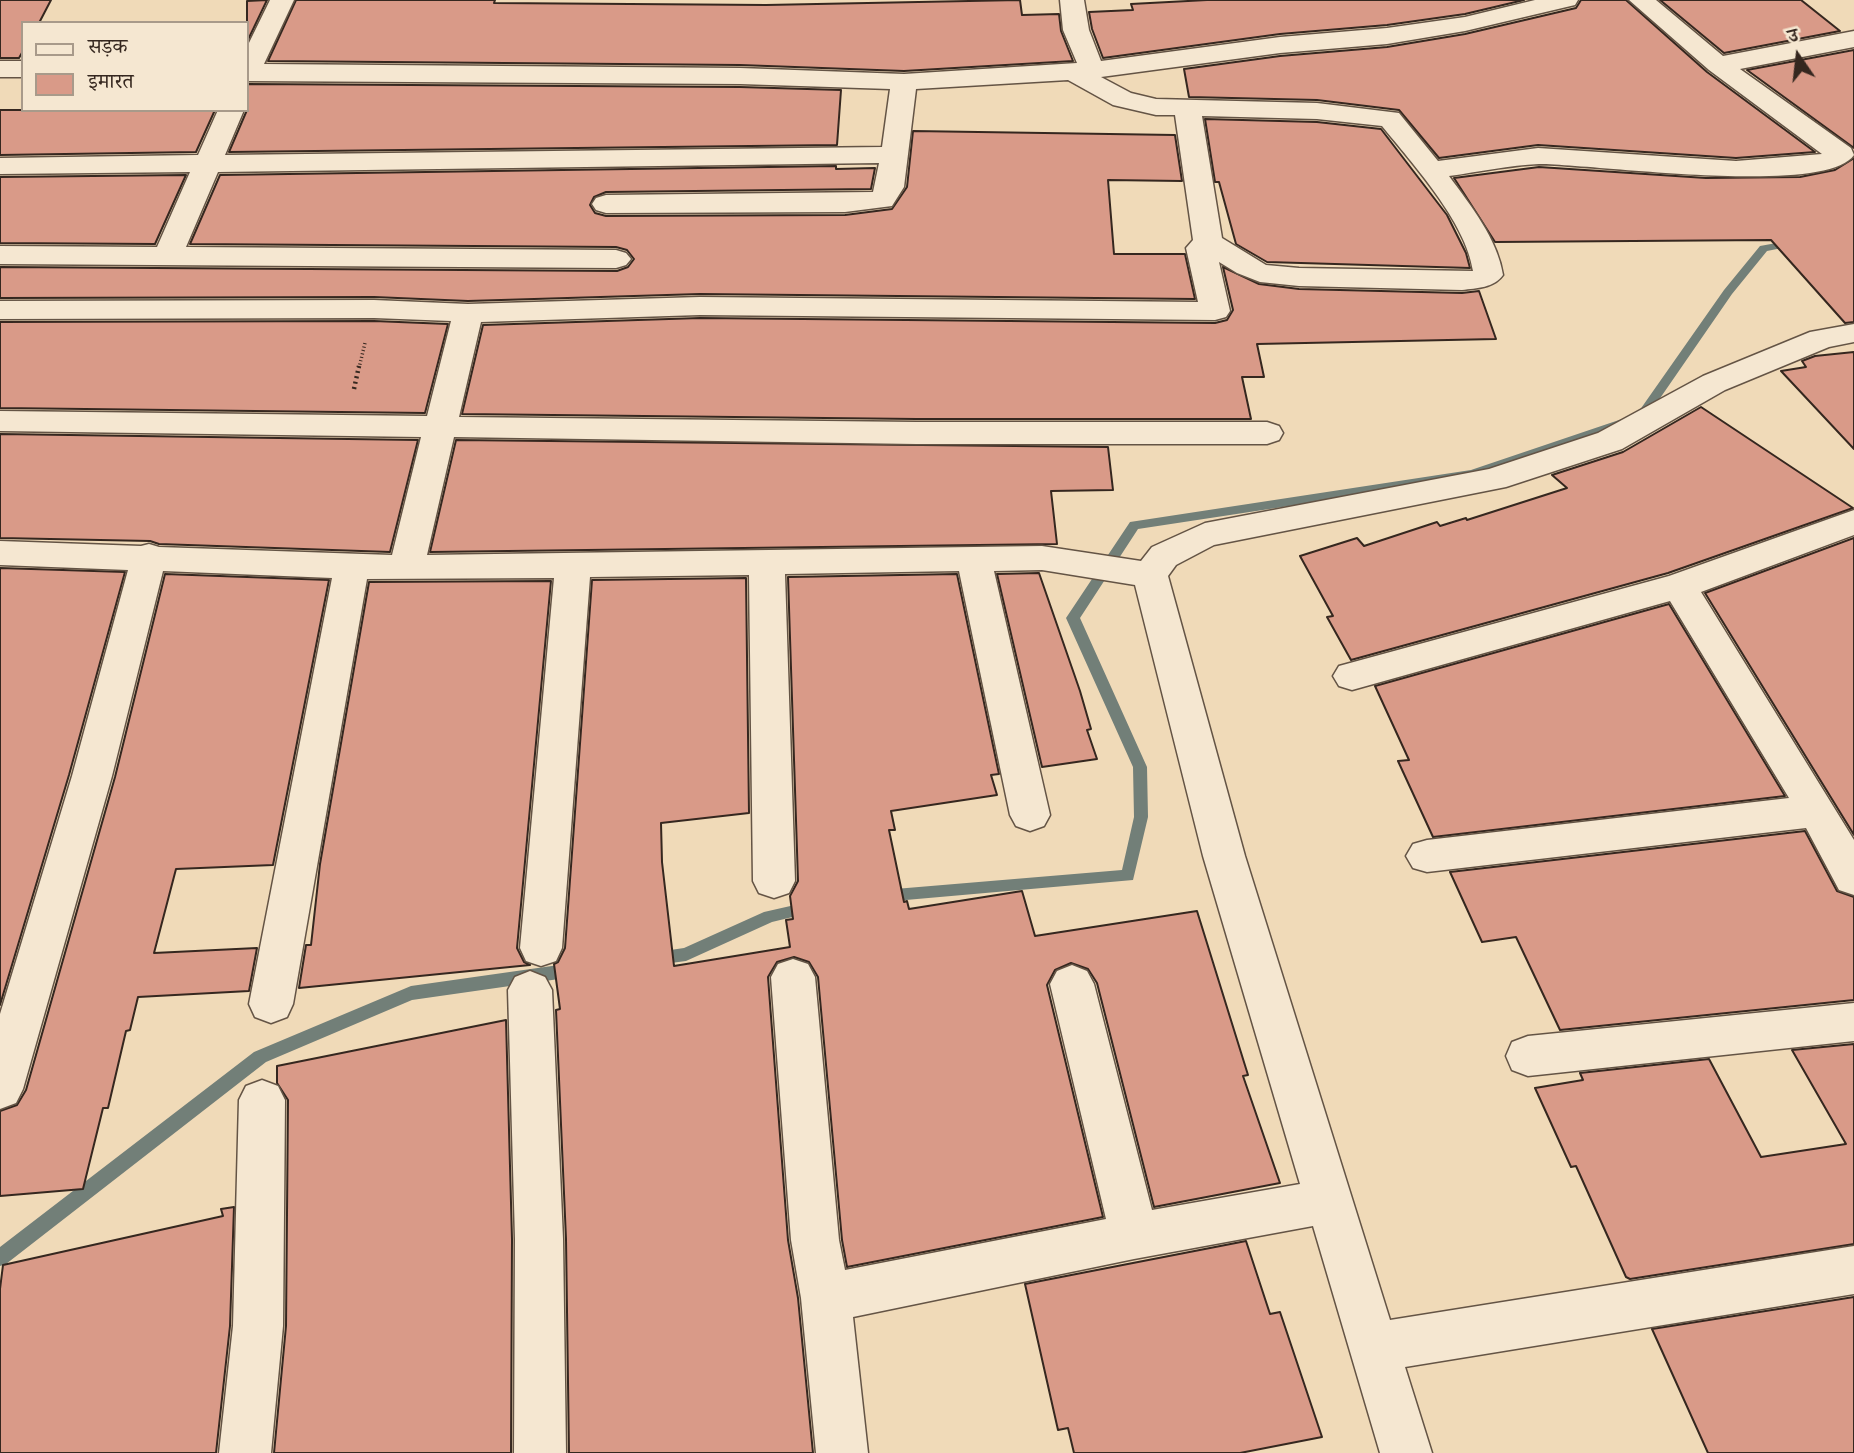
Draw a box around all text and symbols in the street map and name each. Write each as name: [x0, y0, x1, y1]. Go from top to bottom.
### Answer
legend: [21, 21, 248, 112]
north arrow: [1763, 21, 1833, 91]
text: उ: [1785, 23, 1801, 48]
text: सड़क: [88, 34, 127, 60]
text: इमारत: [88, 69, 134, 95]

